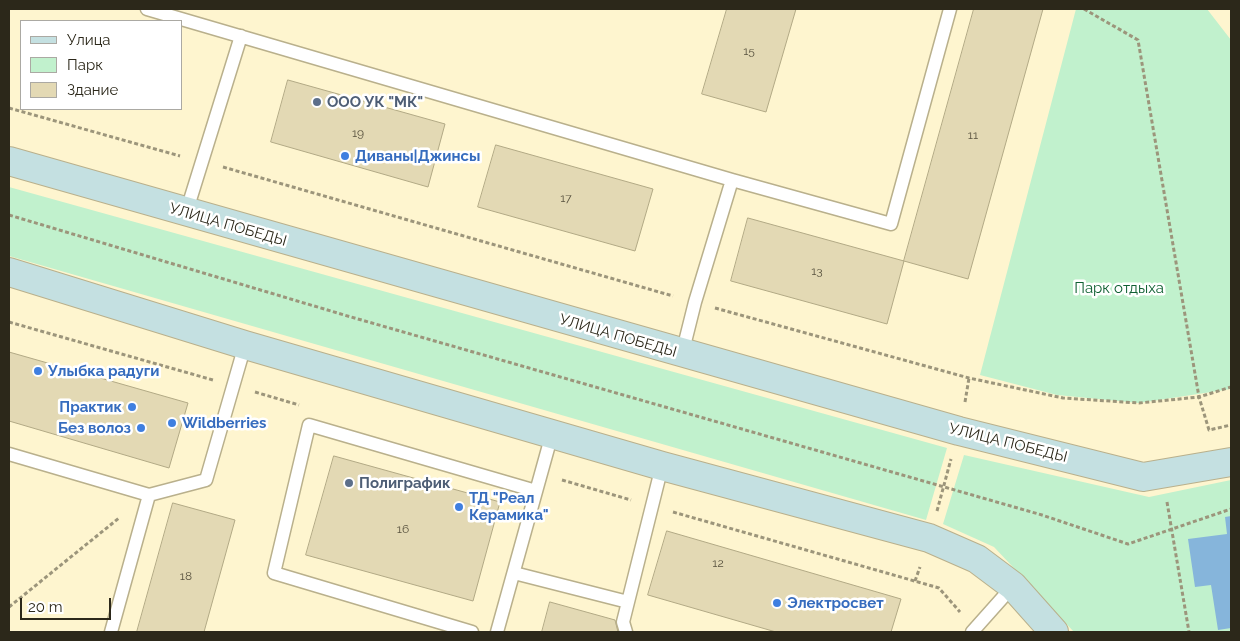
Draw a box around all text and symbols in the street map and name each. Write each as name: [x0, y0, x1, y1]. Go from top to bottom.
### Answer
legend: [20, 20, 182, 110]
text: Улица: [67, 31, 111, 49]
house number: 15: [743, 44, 755, 58]
text: Парк: [67, 56, 103, 74]
text: Здание: [67, 81, 118, 99]
place label: ООО УК "МК": [327, 93, 423, 111]
marker: ООО УК "МК": [311, 96, 323, 108]
house number: 19: [352, 126, 364, 140]
house number: 11: [968, 128, 978, 142]
place label: Диваны|Джинсы: [355, 147, 480, 165]
marker: Диваны|Джинсы: [339, 150, 351, 162]
house number: 17: [560, 191, 572, 205]
street label: УЛИЦА ПОБЕДЫ: [167, 200, 289, 250]
house number: 13: [811, 264, 823, 278]
park label: Парк отдыха: [1074, 279, 1164, 297]
street label: УЛИЦА ПОБЕДЫ: [557, 311, 679, 361]
place label: Улыбка радуги: [48, 362, 159, 380]
marker: Улыбка радуги: [32, 365, 44, 377]
place label: Практик: [59, 398, 122, 416]
marker: Практик: [126, 401, 138, 413]
place label: Wildberries: [182, 414, 266, 432]
marker: Wildberries: [166, 417, 178, 429]
place label: Без волоз: [58, 419, 131, 437]
street label: УЛИЦА ПОБЕДЫ: [947, 420, 1069, 466]
marker: Без волоз: [135, 422, 147, 434]
place label: Полиграфик: [359, 474, 451, 492]
marker: Полиграфик: [343, 477, 355, 489]
place label: ТД "Реал Керамика": [469, 489, 549, 524]
marker: ТД "Реал Керамика": [453, 501, 465, 513]
house number: 16: [397, 522, 409, 536]
house number: 12: [712, 556, 724, 570]
house number: 18: [180, 569, 192, 583]
scale bar: [22, 588, 114, 620]
place label: Электросвет: [787, 594, 884, 612]
marker: Электросвет: [771, 597, 783, 609]
text: 20 m: [28, 598, 63, 616]

